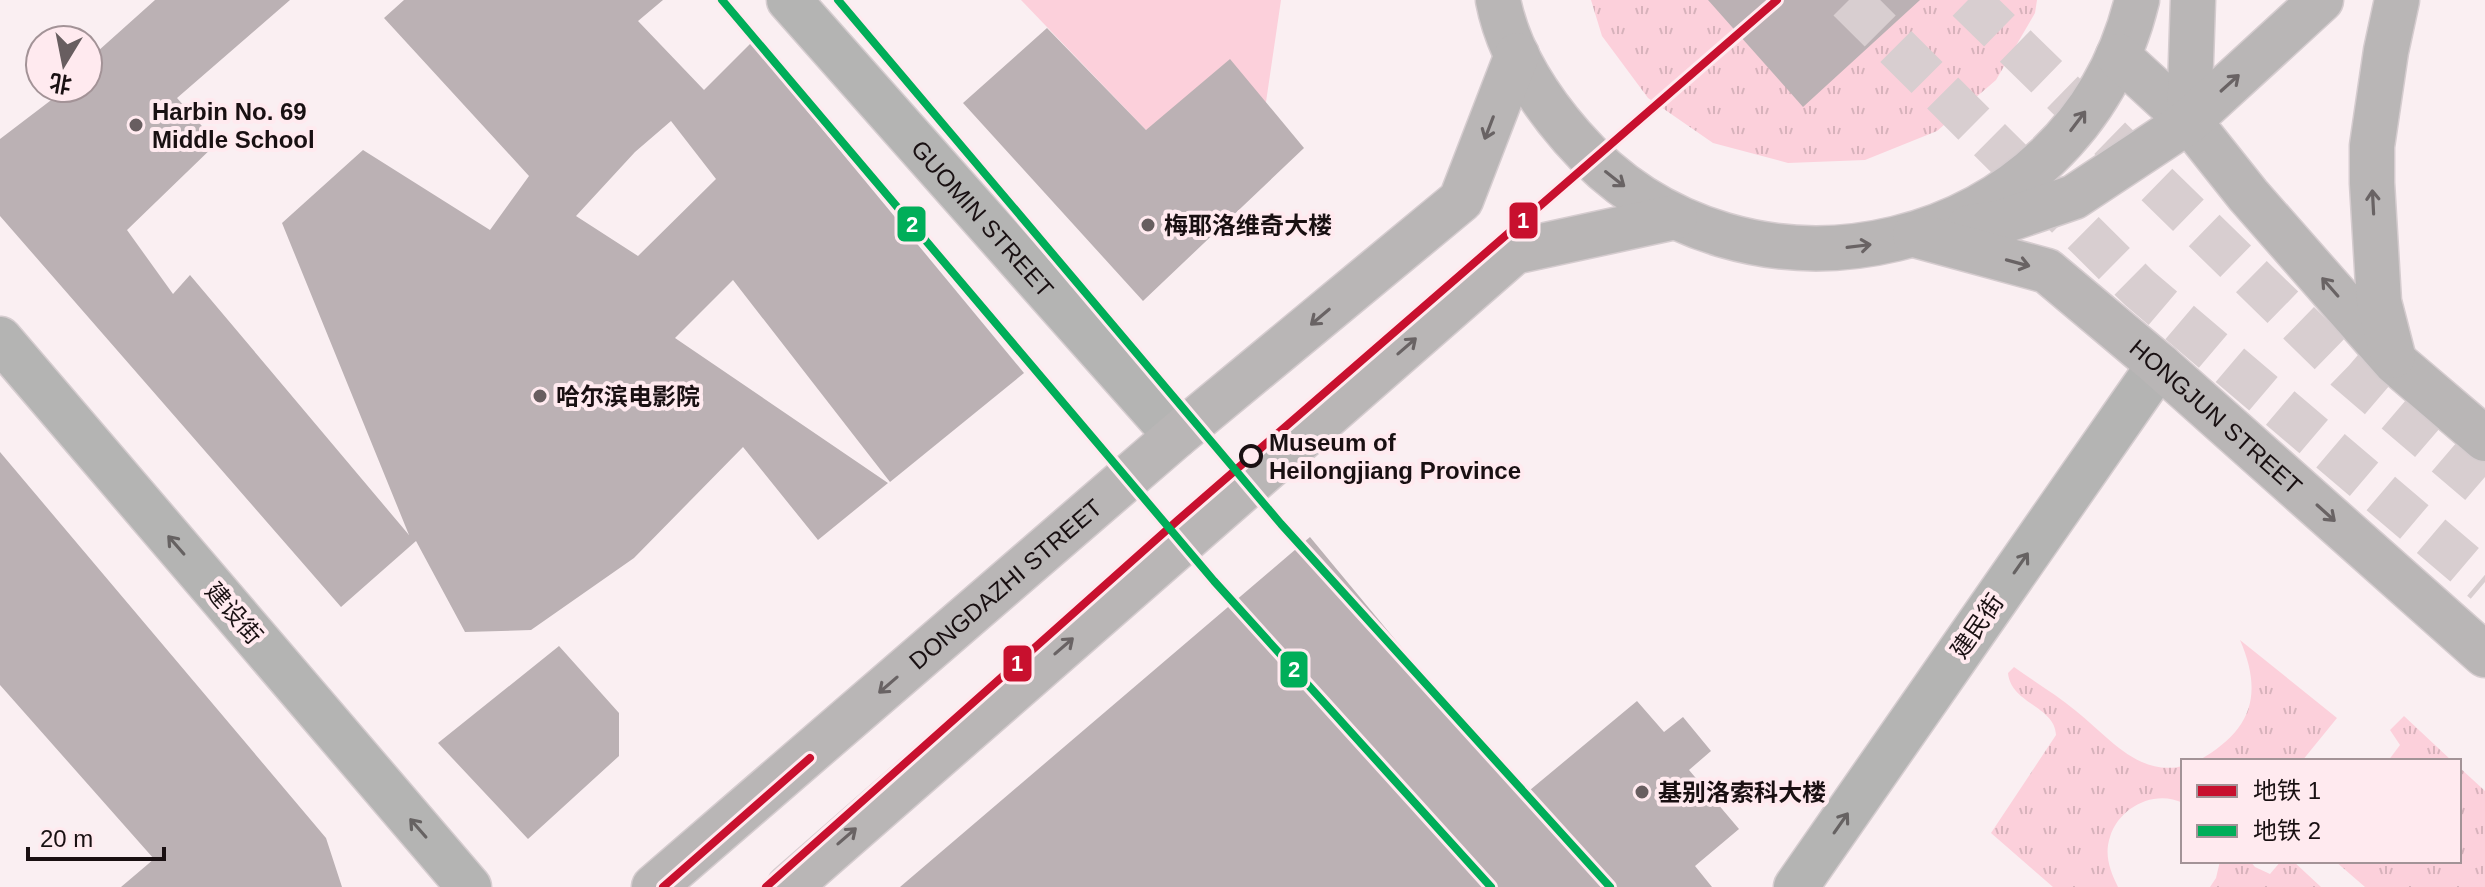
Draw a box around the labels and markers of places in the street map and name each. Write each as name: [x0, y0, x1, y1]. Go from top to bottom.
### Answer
place label: Harbin No. 69 Middle School: [152, 98, 315, 153]
marker: Harbin No. 69 Middle School: [127, 116, 145, 134]
place label: 梅耶洛维奇大楼: [1164, 212, 1332, 239]
marker: 梅耶洛维奇大楼: [1139, 216, 1157, 234]
place label: 哈尔滨电影院: [556, 383, 700, 410]
marker: 哈尔滨电影院: [531, 387, 549, 405]
place label: Museum of Heilongjiang Province: [1269, 429, 1521, 484]
marker: Museum of Heilongjiang Province: [1240, 445, 1262, 467]
place label: 基别洛索科大楼: [1658, 779, 1826, 806]
marker: 基别洛索科大楼: [1633, 783, 1651, 801]

